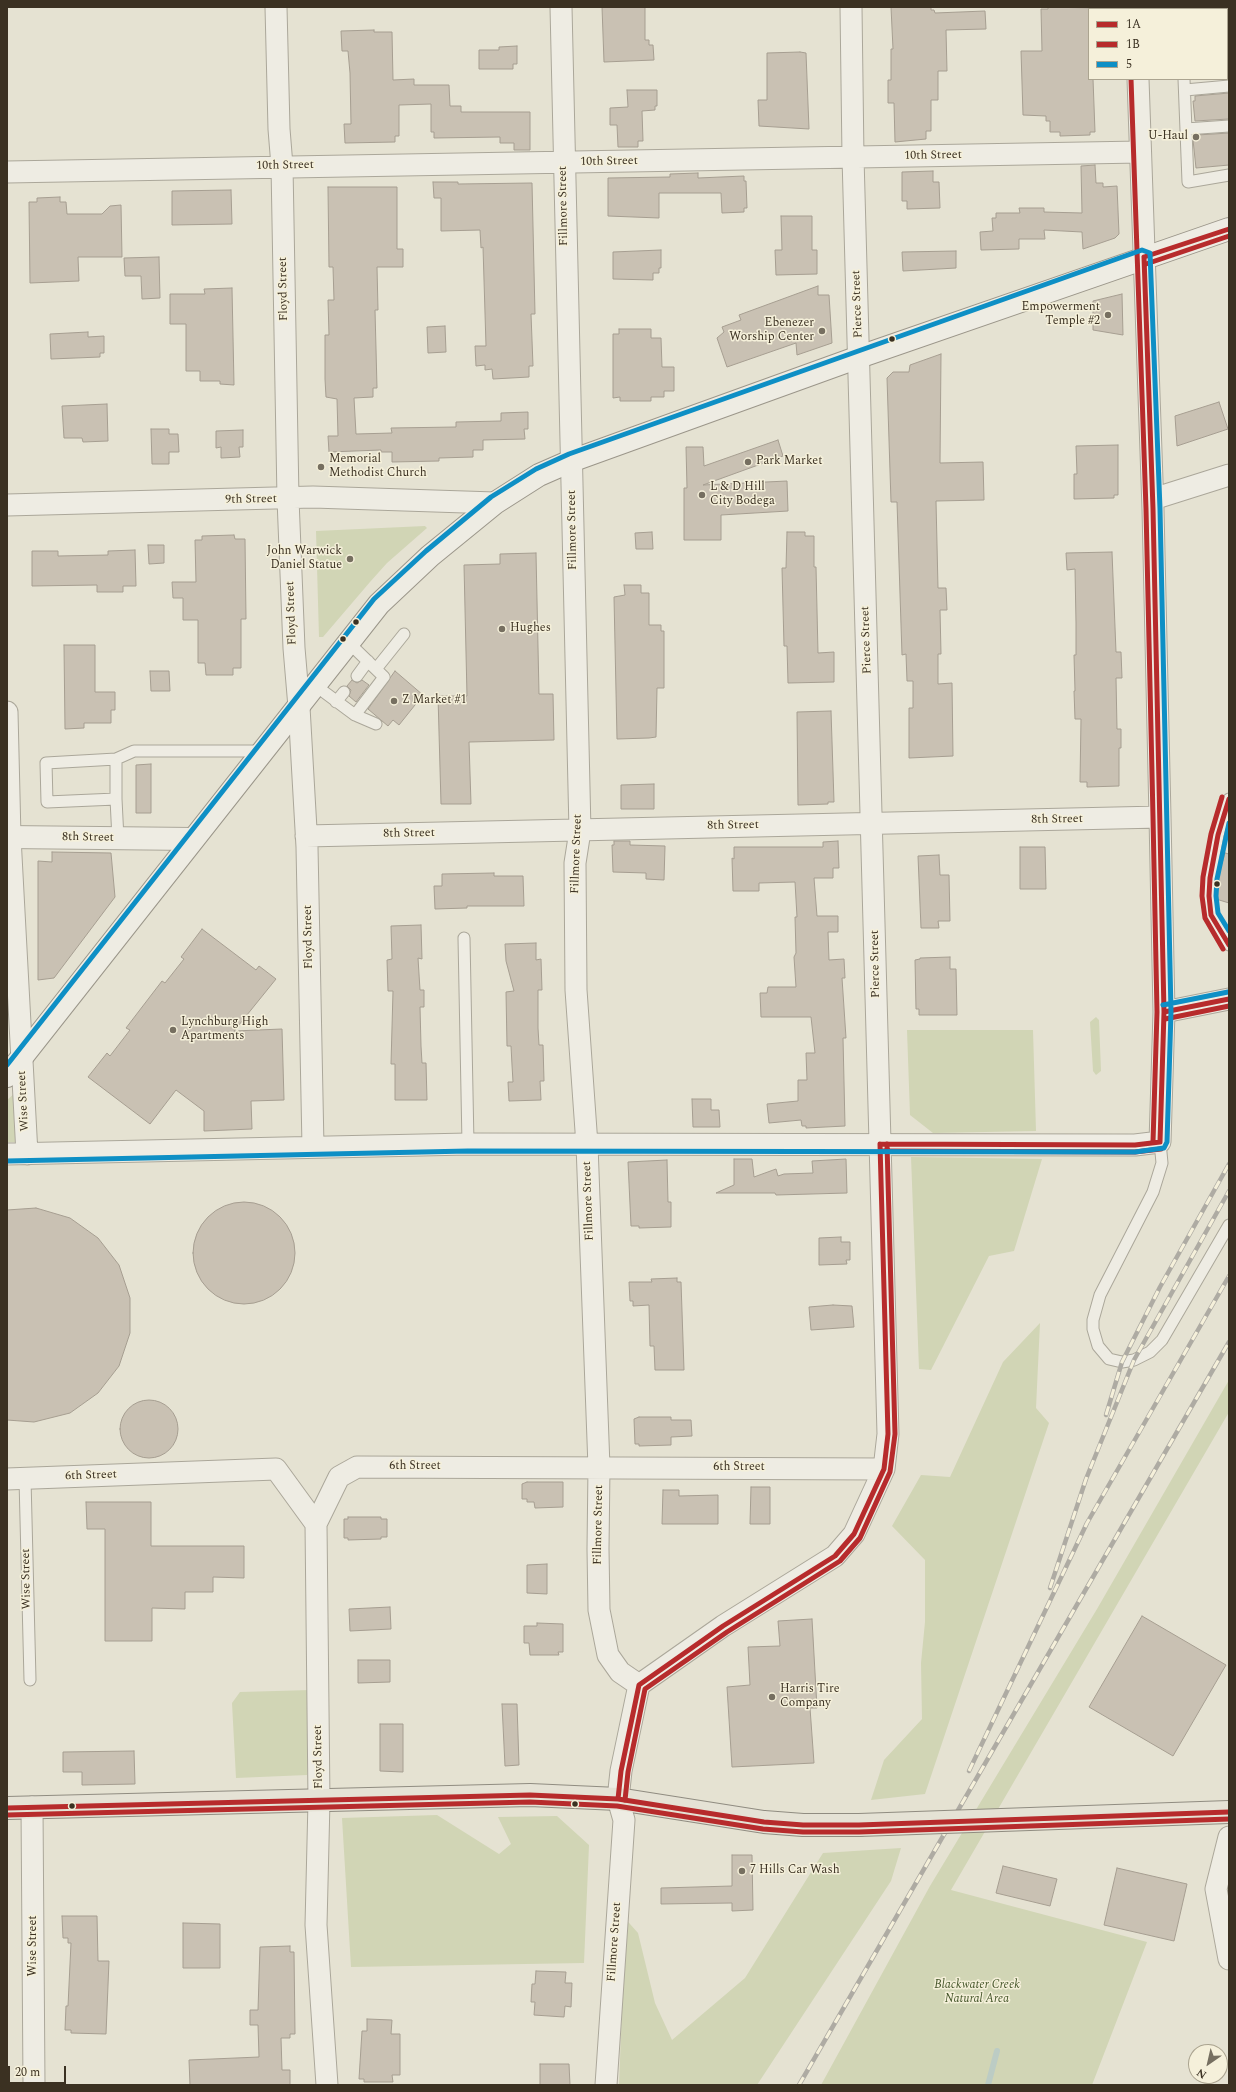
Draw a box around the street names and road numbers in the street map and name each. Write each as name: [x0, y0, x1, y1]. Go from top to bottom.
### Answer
street label: 10th Street: [904, 148, 962, 164]
street label: 10th Street: [580, 154, 638, 170]
street label: 10th Street: [256, 158, 314, 174]
street label: Fillmore Street: [556, 166, 572, 246]
street label: Floyd Street: [276, 257, 292, 321]
street label: Pierce Street: [850, 270, 866, 338]
street label: Fillmore Street: [565, 490, 581, 570]
street label: 9th Street: [225, 492, 277, 508]
street label: Floyd Street: [284, 581, 300, 645]
street label: Pierce Street: [859, 606, 875, 674]
street label: 8th Street: [1031, 812, 1083, 828]
street label: Fillmore Street: [568, 814, 586, 894]
street label: 8th Street: [707, 818, 759, 834]
street label: 8th Street: [383, 826, 435, 842]
street label: 8th Street: [62, 830, 114, 846]
street label: Floyd Street: [301, 905, 317, 969]
street label: Pierce Street: [868, 930, 884, 998]
street label: Wise Street: [15, 1070, 33, 1132]
street label: Fillmore Street: [580, 1161, 598, 1241]
street label: 6th Street: [389, 1460, 441, 1474]
street label: 6th Street: [713, 1461, 765, 1475]
street label: 6th Street: [65, 1468, 117, 1484]
street label: Fillmore Street: [591, 1485, 607, 1565]
street label: Wise Street: [19, 1548, 35, 1610]
street label: Floyd Street: [311, 1725, 327, 1789]
street label: Fillmore Street: [605, 1902, 625, 1982]
street label: Wise Street: [27, 1916, 41, 1976]

